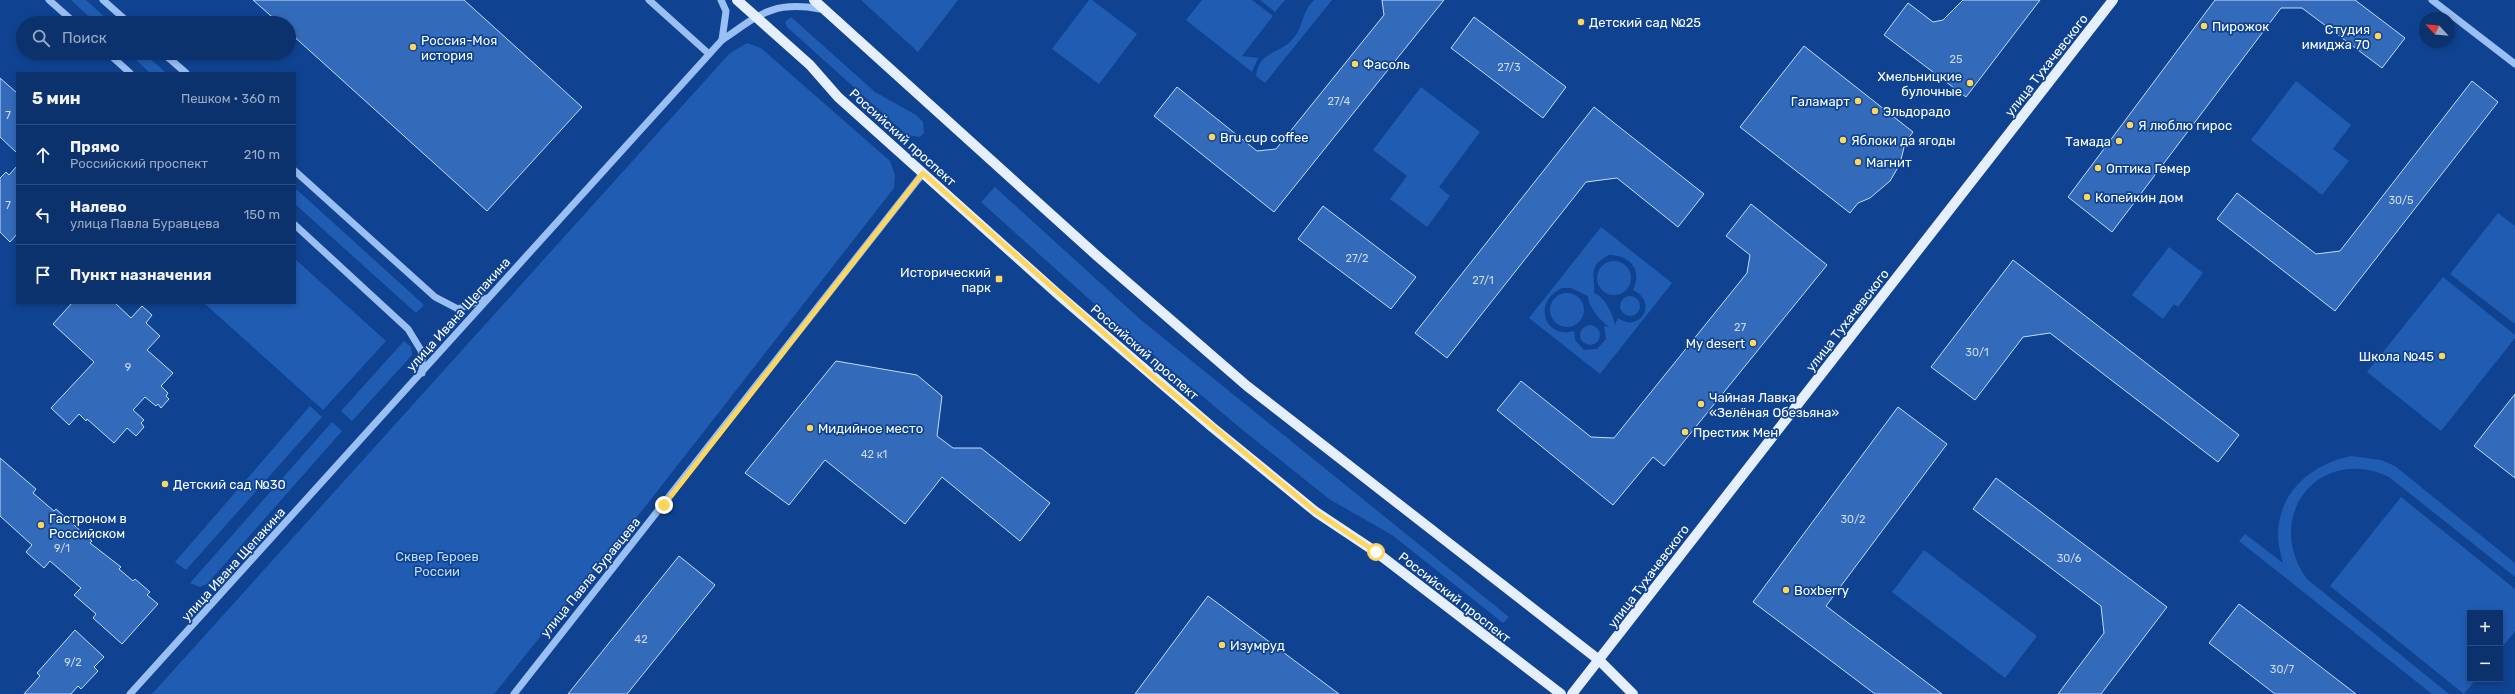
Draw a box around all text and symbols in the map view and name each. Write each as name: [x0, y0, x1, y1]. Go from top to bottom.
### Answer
street label: улица Тухачевского: [2002, 11, 2091, 119]
north arrow: [2419, 12, 2455, 48]
place label: Детский сад №25: [1589, 15, 1701, 30]
search box: [16, 16, 296, 60]
marker: Детский сад №25: [1576, 17, 1586, 27]
place label: Пирожок: [2212, 19, 2269, 34]
marker: Пирожок: [2199, 21, 2209, 31]
place label: Студия имиджа 70: [2302, 22, 2370, 52]
icon: search: [30, 27, 52, 49]
text: Поиск: [62, 29, 107, 47]
marker: Студия имиджа 70: [2373, 31, 2383, 41]
place label: Россия-Моя история: [421, 33, 497, 63]
marker: Россия-Моя история: [408, 42, 418, 52]
house number: 25: [1950, 53, 1963, 66]
place label: Фасоль: [1363, 57, 1410, 72]
marker: Фасоль: [1350, 59, 1360, 69]
house number: 27/3: [1497, 61, 1521, 74]
place label: Хмельницкие булочные: [1878, 69, 1962, 99]
marker: Хмельницкие булочные: [1965, 78, 1975, 88]
street label: Российский проспект: [846, 86, 959, 189]
text: 5 мин: [32, 88, 81, 108]
text: Пешком · 360 m: [181, 91, 280, 106]
place label: Галамарт: [1791, 94, 1850, 109]
house number: 27/4: [1328, 95, 1351, 108]
marker: Галамарт: [1853, 96, 1863, 106]
place label: Эльдорадо: [1883, 104, 1951, 119]
marker: Эльдорадо: [1870, 106, 1880, 116]
house number: 7: [5, 109, 11, 122]
place label: Я люблю гирос: [2138, 118, 2232, 133]
marker: Я люблю гирос: [2125, 120, 2135, 130]
place label: Bru cup coffee: [1220, 130, 1309, 145]
marker: Bru cup coffee: [1207, 132, 1217, 142]
place label: Яблоки да ягоды: [1851, 133, 1955, 148]
place label: Тамада: [2065, 134, 2111, 149]
marker: Яблоки да ягоды: [1838, 135, 1848, 145]
marker: Тамада: [2114, 136, 2124, 146]
text: Прямо: [70, 138, 120, 156]
icon: ahead: [32, 144, 54, 166]
text: 210 m: [244, 147, 280, 162]
place label: Магнит: [1866, 155, 1912, 170]
text: Российский проспект: [70, 156, 208, 171]
marker: Магнит: [1853, 157, 1863, 167]
place label: Оптика Гемер: [2106, 161, 2191, 176]
marker: Оптика Гемер: [2093, 163, 2103, 173]
place label: Копейкин дом: [2095, 190, 2183, 205]
marker: Копейкин дом: [2082, 192, 2092, 202]
house number: 30/5: [2388, 194, 2414, 207]
text: Налево: [70, 198, 127, 216]
house number: 7: [5, 199, 11, 212]
icon: left: [32, 204, 54, 226]
text: 150 m: [244, 207, 280, 222]
text: улица Павла Буравцева: [70, 216, 220, 231]
house number: 27/2: [1346, 252, 1369, 265]
street label: улица Ивана Щепакина: [403, 254, 513, 374]
icon: arrive: [32, 264, 54, 286]
place label: Исторический парк: [900, 265, 991, 295]
text: Пункт назначения: [70, 266, 212, 284]
street label: улица Тухачевского: [1803, 266, 1892, 374]
marker: Исторический парк: [994, 274, 1004, 284]
house number: 27/1: [1472, 274, 1494, 287]
street label: Российский проспект: [1088, 302, 1202, 403]
house number: 27: [1734, 321, 1746, 334]
place label: My desert: [1686, 336, 1745, 351]
marker: My desert: [1748, 338, 1758, 348]
house number: 30/1: [1965, 346, 1989, 359]
place label: Школа №45: [2359, 349, 2434, 364]
marker: Школа №45: [2437, 351, 2447, 361]
house number: 9: [125, 361, 131, 374]
place label: Чайная Лавка «Зелёная Обезьяна»: [1709, 390, 1839, 420]
marker: Чайная Лавка «Зелёная Обезьяна»: [1696, 399, 1706, 409]
place label: Мидийное место: [818, 421, 923, 436]
marker: Мидийное место: [805, 423, 815, 433]
place label: Престиж Мен: [1693, 425, 1778, 440]
marker: Престиж Мен: [1680, 427, 1690, 437]
house number: 42 к1: [861, 448, 887, 461]
place label: Детский сад №30: [173, 477, 286, 492]
marker: Детский сад №30: [160, 479, 170, 489]
route end: [655, 496, 673, 514]
street label: улица Ивана Щепакина: [178, 504, 288, 624]
place label: Гастроном в Российском: [49, 511, 127, 541]
house number: 30/2: [1841, 513, 1866, 526]
street label: улица Павла Буравцева: [537, 514, 643, 640]
marker: Гастроном в Российском: [36, 520, 46, 530]
street label: улица Тухачевского: [1605, 522, 1692, 631]
house number: 9/1: [54, 542, 70, 555]
route start: [1367, 543, 1385, 561]
park label: Сквер Героев России: [395, 549, 479, 579]
street label: Российский проспект: [1396, 549, 1514, 646]
house number: 30/6: [2057, 552, 2082, 565]
place label: Boxberry: [1794, 583, 1849, 598]
marker: Boxberry: [1781, 585, 1791, 595]
map controls: [2467, 610, 2503, 682]
button: +: [2467, 610, 2503, 646]
house number: 42: [634, 633, 648, 646]
place label: Изумруд: [1230, 638, 1285, 653]
marker: Изумруд: [1217, 640, 1227, 650]
button: −: [2467, 646, 2503, 682]
house number: 9/2: [64, 656, 82, 669]
house number: 30/7: [2270, 663, 2295, 676]

